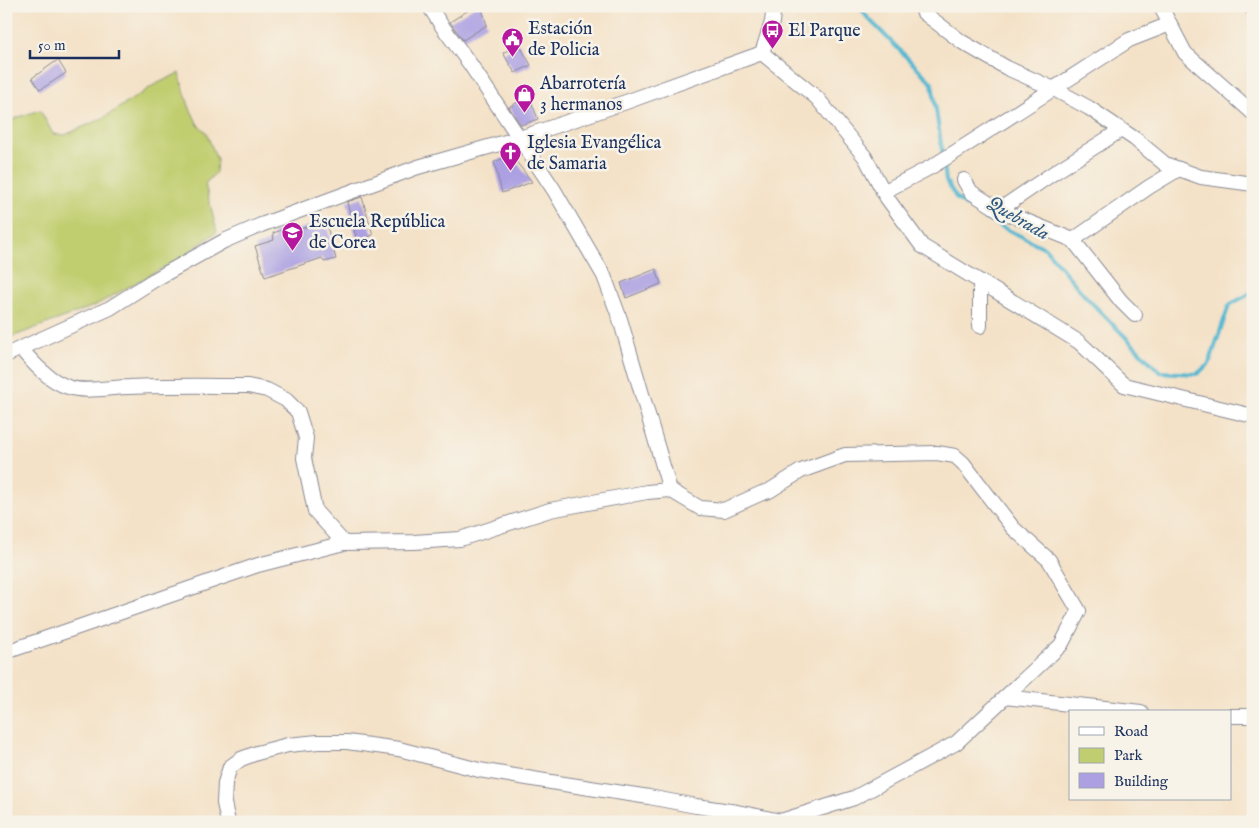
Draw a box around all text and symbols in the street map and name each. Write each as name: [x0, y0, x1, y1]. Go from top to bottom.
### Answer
place label: Estación de Policia: [528, 18, 600, 62]
bus stop icon: El Parque: [760, 19, 784, 50]
place label: El Parque: [788, 20, 861, 43]
public building icon: Estación de Policia: [500, 27, 524, 58]
scale bar: [30, 28, 119, 60]
text: 50 m: [38, 36, 66, 55]
place label: Abarrotería 3 hermanos: [539, 73, 626, 117]
shop icon: Abarrotería 3 hermanos: [512, 82, 536, 113]
place label: Iglesia Evangélica de Samaria: [527, 132, 662, 176]
church icon: Iglesia Evangélica de Samaria: [499, 141, 523, 172]
water label: Quebrada: [983, 192, 1053, 246]
place label: Escuela República de Corea: [309, 211, 446, 255]
school or university icon: Escuela República de Corea: [281, 220, 305, 251]
legend: [1069, 710, 1232, 800]
text: Road: [1114, 722, 1149, 741]
text: Park: [1114, 746, 1144, 765]
text: Building: [1114, 772, 1169, 791]

